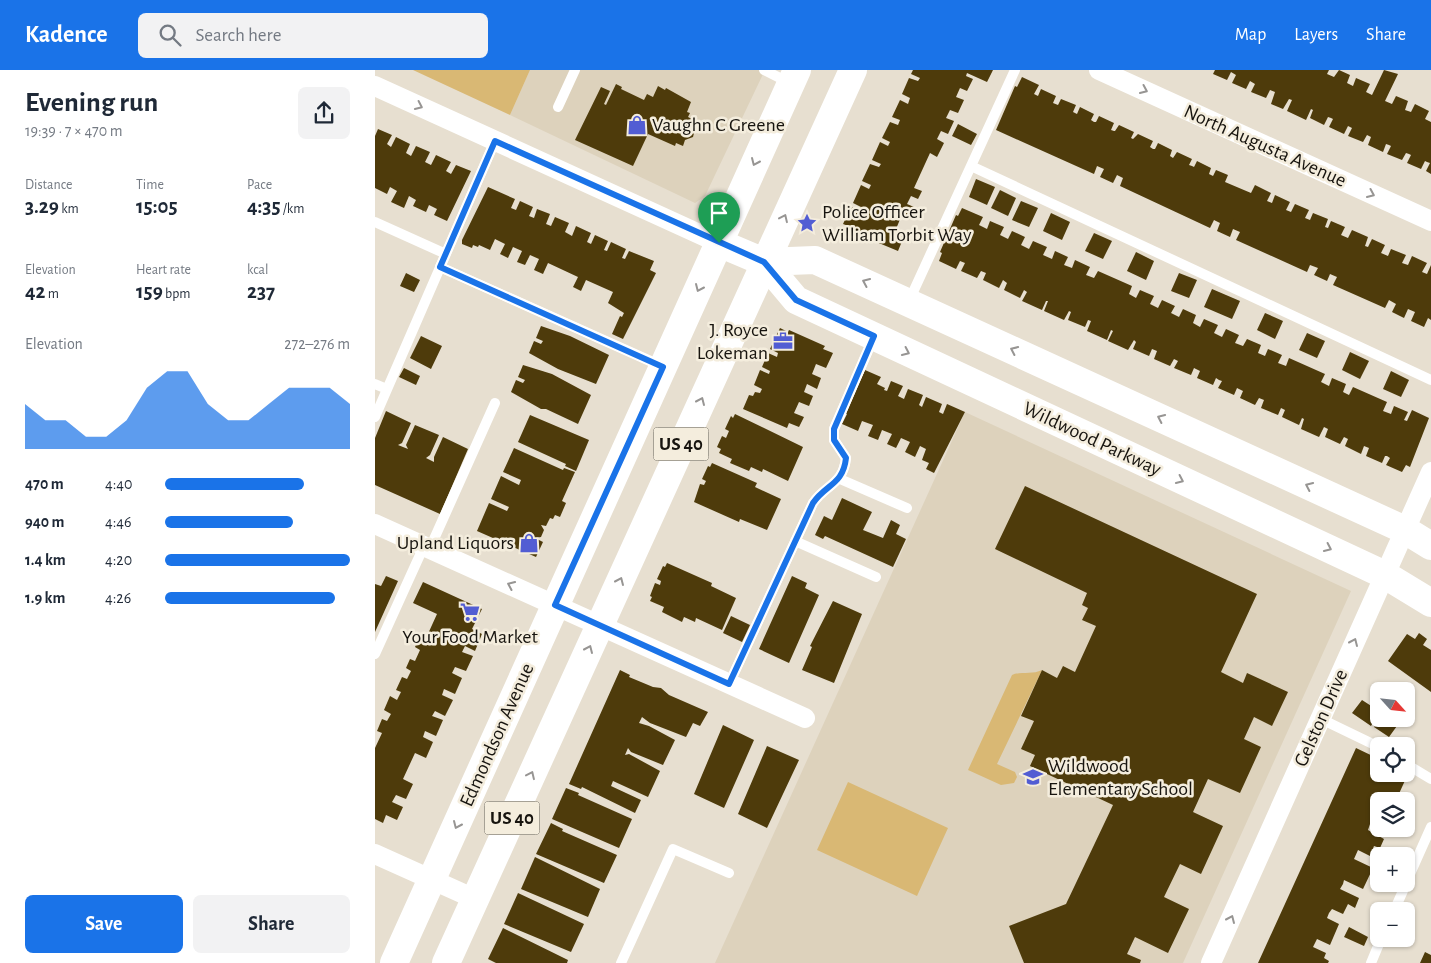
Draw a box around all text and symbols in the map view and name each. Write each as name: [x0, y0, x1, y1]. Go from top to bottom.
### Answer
search box: [138, 13, 488, 58]
icon: search: [156, 21, 184, 49]
text: Kadence: [25, 23, 108, 47]
text: Search here: [196, 26, 281, 45]
text: Map: [1235, 26, 1266, 44]
text: Layers: [1294, 26, 1338, 44]
text: Share: [1366, 26, 1406, 44]
one-way arrow: [1139, 84, 1148, 95]
button: share: [298, 87, 350, 139]
text: Evening run: [25, 89, 158, 117]
one-way arrow: [414, 100, 423, 111]
street label: North Augusta Avenue: [1181, 101, 1349, 191]
shop icon: Vaughn C Greene: [626, 114, 648, 136]
place label: Vaughn C Greene: [652, 115, 785, 135]
text: 19:39 · 7 × 470 m: [25, 123, 123, 139]
one-way arrow: [751, 157, 762, 166]
text: Distance: [25, 178, 72, 192]
text: Time: [136, 178, 164, 192]
text: Pace: [247, 178, 272, 192]
one-way arrow: [1366, 187, 1375, 198]
pin: [698, 192, 740, 243]
text: 3.29: [25, 196, 59, 217]
text: 15:05: [136, 196, 177, 217]
text: 4:35: [247, 196, 281, 217]
icon: arrive: [705, 199, 733, 227]
text: km: [59, 202, 79, 216]
text: /km: [281, 202, 304, 216]
place label: Police Officer William Torbit Way: [822, 202, 972, 245]
place icon: Police Officer William Torbit Way: [796, 212, 818, 234]
one-way arrow: [778, 214, 788, 223]
text: Elevation: [25, 263, 76, 277]
text: Heart rate: [136, 263, 191, 277]
text: kcal: [247, 263, 268, 277]
one-way arrow: [862, 278, 871, 289]
text: 42: [25, 281, 45, 302]
text: 159: [136, 281, 163, 302]
text: 237: [247, 281, 275, 302]
one-way arrow: [695, 283, 705, 292]
text: m: [45, 287, 59, 301]
text: bpm: [163, 287, 190, 301]
place label: J. Royce Lokeman: [697, 320, 768, 363]
office icon: J. Royce Lokeman: [772, 330, 794, 352]
text: Elevation: [25, 336, 83, 352]
text: 272–276 m: [284, 336, 350, 352]
one-way arrow: [901, 345, 910, 356]
one-way arrow: [1010, 346, 1019, 356]
one-way arrow: [695, 397, 705, 406]
street label: Wildwood Parkway: [1020, 398, 1164, 480]
one-way arrow: [1157, 414, 1166, 424]
road number: US 40: [653, 428, 709, 460]
one-way arrow: [1175, 474, 1184, 484]
text: 470 m: [25, 476, 64, 492]
text: 4:40: [105, 476, 133, 492]
one-way arrow: [1305, 482, 1314, 492]
text: 940 m: [25, 514, 64, 530]
text: 4:46: [105, 514, 132, 530]
shop icon: Upland Liquors: [518, 532, 540, 554]
place label: Upland Liquors: [397, 533, 514, 553]
one-way arrow: [1322, 542, 1331, 552]
text: 1.4 km: [25, 552, 66, 568]
text: 4:20: [105, 552, 132, 568]
one-way arrow: [613, 577, 624, 586]
one-way arrow: [507, 581, 516, 592]
text: 1.9 km: [25, 590, 65, 606]
text: 4:26: [105, 590, 131, 606]
supermarket icon: Your Food Market: [459, 601, 481, 623]
place label: Your Food Market: [402, 627, 538, 647]
one-way arrow: [1348, 638, 1359, 647]
one-way arrow: [582, 645, 593, 654]
street label: Edmondson Avenue: [456, 660, 538, 810]
street label: Gelston Drive: [1291, 666, 1351, 770]
north arrow: [1370, 682, 1415, 728]
map controls: [1370, 682, 1415, 947]
button: locate: [1370, 737, 1415, 782]
place label: Wildwood Elementary School: [1048, 756, 1193, 799]
school or university icon: Wildwood Elementary School: [1022, 766, 1044, 788]
one-way arrow: [525, 771, 536, 780]
button: layers: [1370, 792, 1415, 837]
road number: US 40: [485, 801, 539, 834]
one-way arrow: [452, 820, 463, 829]
button: +: [1370, 847, 1415, 892]
button: Save: [25, 895, 183, 953]
button: Share: [193, 895, 350, 953]
button: −: [1370, 902, 1415, 947]
one-way arrow: [1224, 915, 1235, 924]

